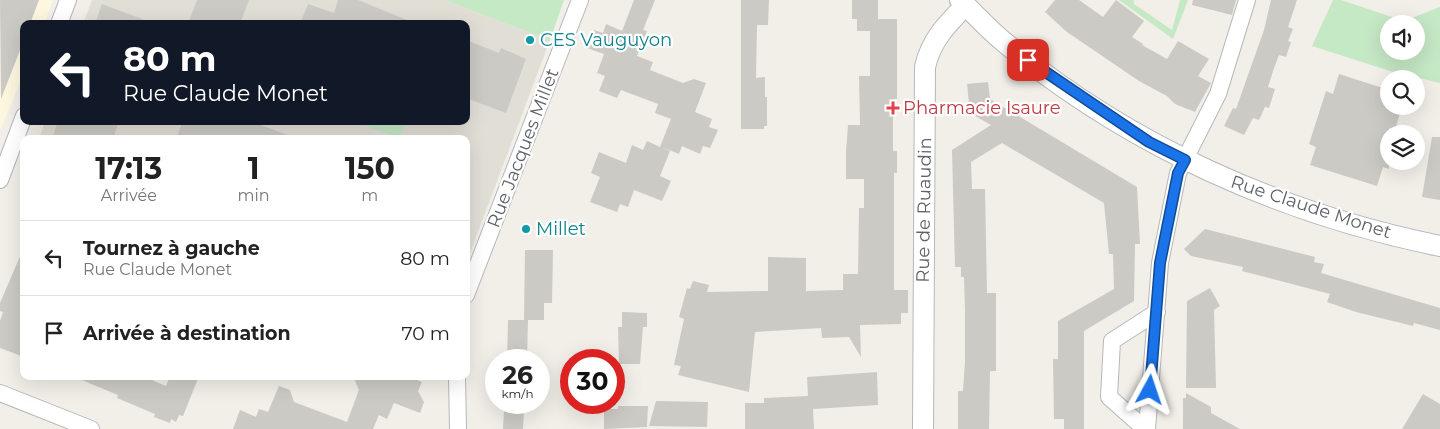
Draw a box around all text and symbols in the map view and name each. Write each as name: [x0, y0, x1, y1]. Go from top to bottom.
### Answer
map controls: [1380, 15, 1425, 170]
button: sound: [1380, 15, 1425, 60]
place label: CES Vauguyon: [540, 29, 672, 51]
marker: CES Vauguyon: [524, 34, 536, 46]
text: 80 m: [123, 37, 217, 80]
pin: [1007, 39, 1049, 81]
icon: left: [40, 40, 105, 105]
icon: arrive: [1014, 46, 1042, 74]
street label: Rue Jacques Millet: [483, 65, 563, 231]
button: search: [1380, 70, 1425, 115]
text: Rue Claude Monet: [123, 80, 328, 107]
place label: Pharmacie Isaure: [903, 97, 1061, 119]
marker: Pharmacie Isaure: [887, 102, 899, 114]
button: layers: [1380, 125, 1425, 170]
street label: Rue de Ruaudin: [912, 137, 936, 283]
text: 17:13: [95, 150, 162, 187]
text: 1: [248, 150, 259, 187]
text: 150: [345, 150, 395, 187]
street label: Rue Claude Monet: [1228, 171, 1394, 243]
text: Arrivée: [101, 186, 157, 205]
text: min: [238, 186, 270, 205]
text: m: [361, 186, 378, 205]
place label: Millet: [536, 218, 586, 240]
marker: Millet: [520, 223, 532, 235]
text: Tournez à gauche: [83, 237, 260, 260]
icon: left: [40, 244, 68, 272]
text: 80 m: [400, 247, 450, 270]
text: Rue Claude Monet: [83, 260, 232, 279]
icon: arrive: [40, 319, 68, 347]
text: Arrivée à destination: [83, 322, 291, 345]
text: 70 m: [401, 322, 450, 345]
speed limit sign: 30: [560, 349, 625, 414]
text: 26: [502, 360, 533, 390]
position arrow: [1123, 363, 1175, 415]
text: km/h: [501, 386, 534, 401]

